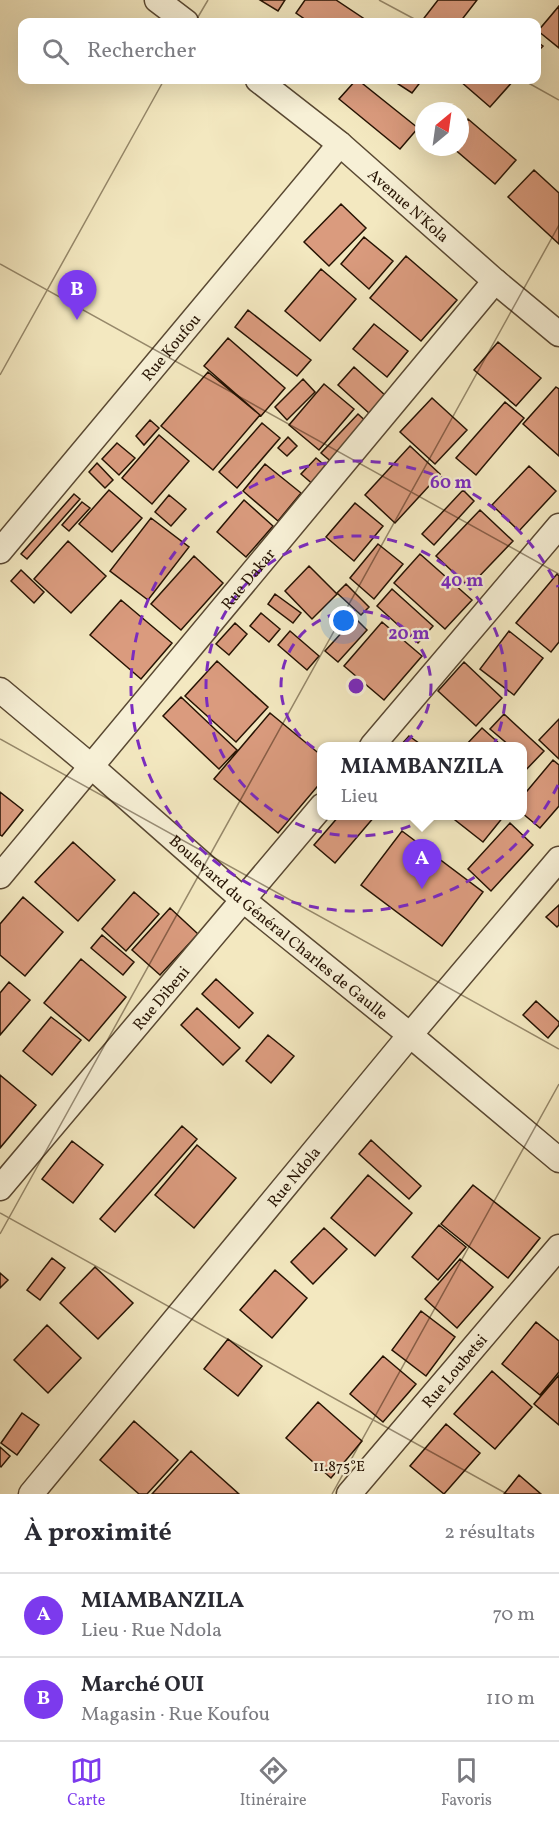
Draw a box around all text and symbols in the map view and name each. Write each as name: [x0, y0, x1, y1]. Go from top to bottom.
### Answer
search box: [18, 18, 541, 84]
icon: search: [39, 35, 72, 68]
text: Rechercher: [87, 36, 196, 67]
north arrow: [415, 102, 469, 156]
street label: Avenue N'Kola: [362, 164, 453, 248]
pin: B: [58, 270, 97, 320]
street label: Rue Koufou: [137, 310, 207, 386]
text: 60 m: [430, 471, 472, 496]
street label: Rue Dakar: [217, 544, 281, 615]
text: 40 m: [441, 569, 483, 594]
your location: [329, 606, 358, 635]
text: 20 m: [388, 622, 430, 647]
centre of rings: [346, 676, 366, 696]
popup: [317, 742, 527, 820]
text: MIAMBANZILA: [340, 752, 504, 783]
text: Lieu: [340, 783, 378, 811]
street label: Boulevard du Général Charles de Gaulle: [164, 831, 392, 1026]
pin: A: [402, 840, 442, 889]
street label: Rue Dibeni: [128, 962, 196, 1036]
street label: Rue Ndola: [263, 1142, 327, 1213]
street label: Rue Loubetsi: [418, 1330, 493, 1414]
text: 11.875°E: [313, 1457, 365, 1478]
text: À proximité: [24, 1515, 172, 1551]
text: 2 résultats: [444, 1519, 535, 1547]
text: MIAMBANZILA: [81, 1586, 244, 1617]
text: A: [36, 1601, 51, 1629]
text: 70 m: [492, 1601, 535, 1629]
text: Lieu · Rue Ndola: [81, 1617, 222, 1645]
text: Marché OUI: [81, 1670, 204, 1701]
text: B: [37, 1685, 50, 1713]
text: 110 m: [486, 1685, 535, 1713]
text: Magasin · Rue Koufou: [81, 1701, 270, 1729]
tab: Carte: [67, 1754, 105, 1812]
tab: Itinéraire: [240, 1754, 307, 1812]
tab: Favoris: [441, 1754, 492, 1812]

